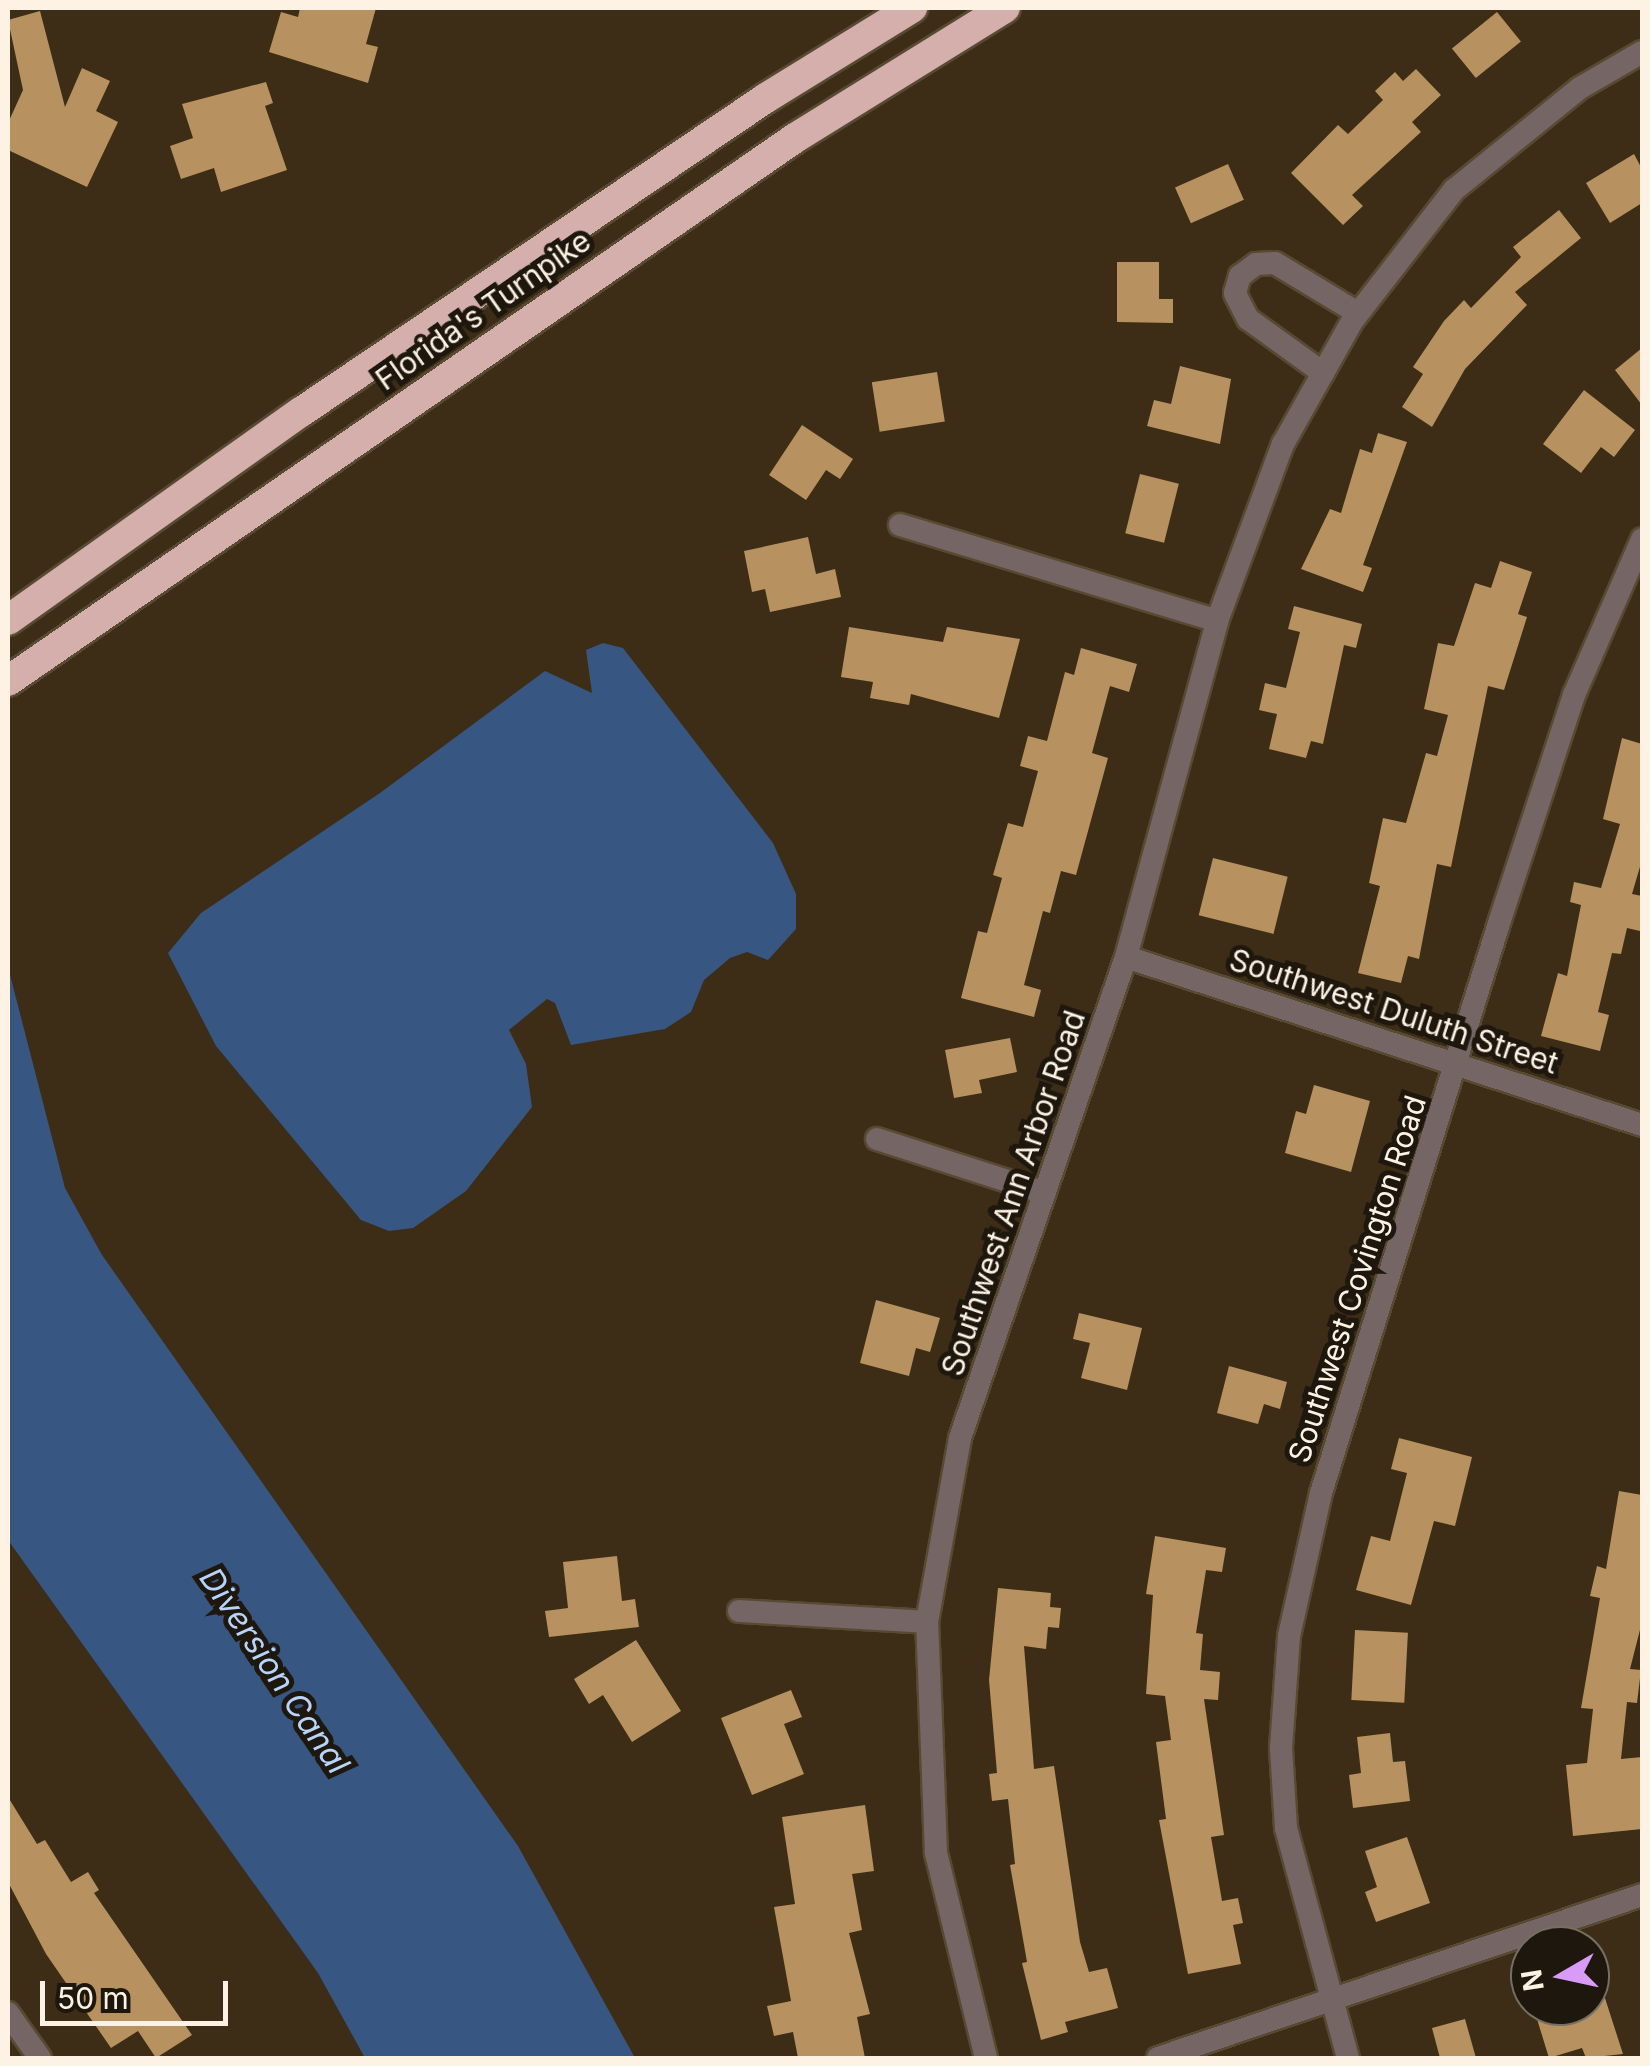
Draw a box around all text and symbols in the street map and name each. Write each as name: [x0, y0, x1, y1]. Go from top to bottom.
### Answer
street label: Florida's Turnpike: [369, 222, 597, 398]
street label: Southwest Duluth Street: [1225, 941, 1563, 1081]
street label: Southwest Ann Arbor Road: [934, 1006, 1092, 1380]
street label: Southwest Covington Road: [1281, 1091, 1433, 1467]
water label: Diversion Canal: [191, 1561, 357, 1781]
north arrow: [1510, 1926, 1610, 2026]
scale bar: [45, 1961, 232, 2023]
text: N: [1514, 1967, 1551, 1994]
text: 50 m: [57, 1980, 129, 2016]

